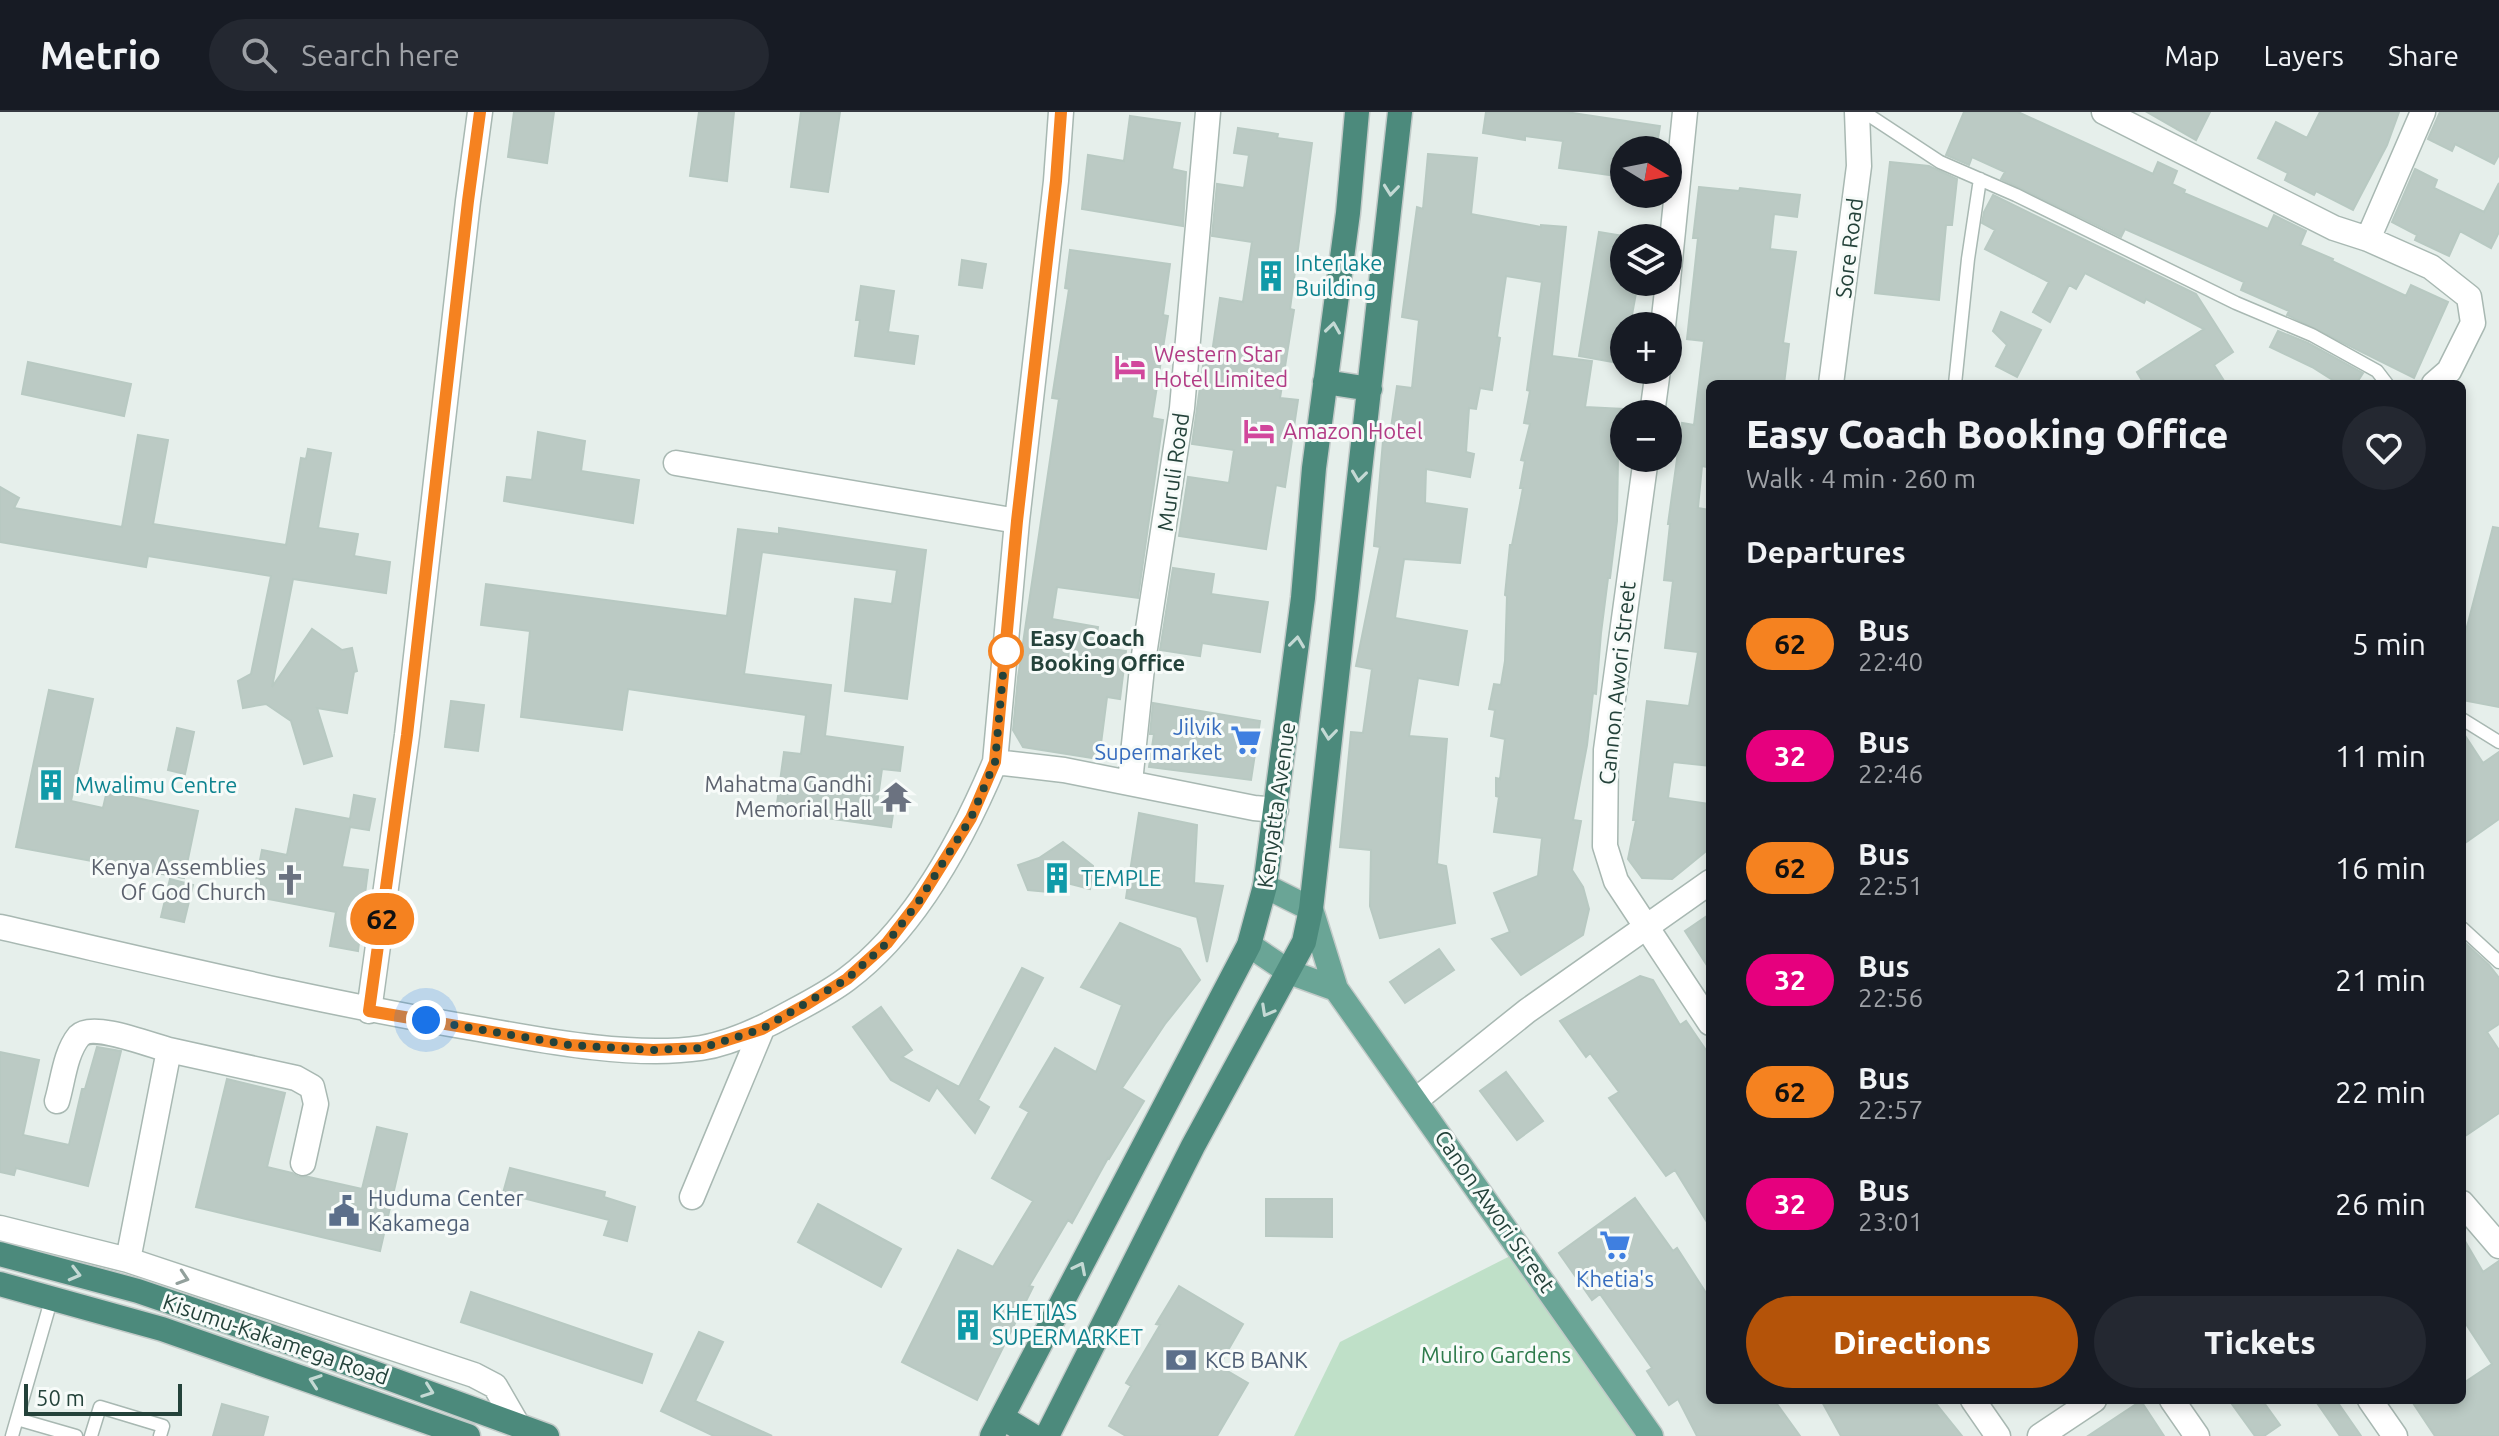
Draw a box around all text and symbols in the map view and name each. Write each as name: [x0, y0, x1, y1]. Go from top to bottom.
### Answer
search box: [209, 19, 769, 91]
icon: search: [237, 33, 281, 77]
text: Metrio: [40, 34, 161, 76]
text: Search here: [301, 38, 460, 72]
text: Map: [2164, 40, 2220, 71]
text: Layers: [2264, 40, 2344, 71]
text: Share: [2388, 40, 2459, 71]
north arrow: [1610, 136, 1682, 208]
map controls: [1610, 136, 1682, 472]
one-way arrow: [1383, 183, 1400, 196]
street label: Sore Road: [1830, 196, 1867, 299]
button: layers: [1610, 224, 1682, 296]
place label: Interlake Building: [1295, 250, 1382, 300]
building icon: Interlake Building: [1254, 259, 1288, 293]
button: +: [1610, 312, 1682, 384]
one-way arrow: [1324, 321, 1341, 334]
place label: Western Star Hotel Limited: [1154, 341, 1288, 391]
hotel icon: Western Star Hotel Limited: [1113, 350, 1147, 384]
button: −: [1610, 400, 1682, 472]
button: heart: [2342, 406, 2426, 490]
street label: Muruli Road: [1152, 411, 1193, 533]
text: Easy Coach Booking Office: [1746, 413, 2229, 455]
hotel icon: Amazon Hotel: [1242, 414, 1276, 448]
place label: Amazon Hotel: [1283, 418, 1423, 443]
text: Walk · 4 min · 260 m: [1746, 464, 1976, 493]
one-way arrow: [1351, 470, 1368, 483]
text: Departures: [1746, 535, 1906, 569]
street label: Cannon Awori Street: [1593, 580, 1640, 786]
text: Bus: [1858, 613, 1910, 647]
place label: Easy Coach Booking Office: [1030, 625, 1185, 675]
text: 5 min: [2352, 627, 2426, 661]
text: 62: [1774, 628, 1806, 659]
marker: Easy Coach Booking Office: [989, 634, 1023, 668]
one-way arrow: [1289, 635, 1306, 648]
text: 22:40: [1858, 647, 1923, 676]
place label: Jilvik Supermarket: [1094, 714, 1222, 764]
street label: Kenyatta Avenue: [1251, 720, 1300, 889]
supermarket icon: Jilvik Supermarket: [1229, 723, 1263, 757]
text: Bus: [1858, 725, 1910, 759]
one-way arrow: [1321, 728, 1338, 741]
text: 11 min: [2335, 739, 2426, 773]
text: 32: [1774, 740, 1806, 771]
text: 22:46: [1858, 759, 1923, 788]
building icon: Mwalimu Centre: [34, 768, 68, 802]
place label: Mahatma Gandhi Memorial Hall: [704, 771, 872, 821]
place label: Mwalimu Centre: [75, 772, 237, 797]
temple icon: Mahatma Gandhi Memorial Hall: [879, 780, 913, 814]
text: Bus: [1858, 837, 1910, 871]
text: 16 min: [2335, 851, 2426, 885]
text: 62: [1774, 852, 1806, 883]
place label: Kenya Assemblies Of God Church: [91, 854, 266, 904]
building icon: TEMPLE: [1040, 861, 1074, 895]
church icon: Kenya Assemblies Of God Church: [273, 863, 307, 897]
place label: TEMPLE: [1081, 865, 1161, 890]
text: 22:51: [1858, 871, 1923, 900]
line badge: 62: [346, 893, 418, 945]
text: 62: [366, 903, 398, 934]
text: Bus: [1858, 949, 1910, 983]
text: 21 min: [2335, 963, 2426, 997]
text: 32: [1774, 964, 1806, 995]
text: 22:56: [1858, 983, 1923, 1012]
your location: [406, 1000, 446, 1040]
one-way arrow: [1262, 1003, 1277, 1017]
text: Bus: [1858, 1061, 1910, 1095]
text: 22 min: [2335, 1075, 2426, 1109]
text: 62: [1774, 1076, 1806, 1107]
text: 22:57: [1858, 1095, 1923, 1124]
street label: Canon Awori Street: [1430, 1125, 1561, 1297]
text: Bus: [1858, 1173, 1910, 1207]
place label: Huduma Center Kakamega: [368, 1185, 525, 1235]
text: 26 min: [2335, 1187, 2426, 1221]
text: 32: [1774, 1188, 1806, 1219]
public building icon: Huduma Center Kakamega: [327, 1194, 361, 1228]
text: 23:01: [1858, 1207, 1923, 1236]
supermarket icon: Khetia's: [1598, 1228, 1632, 1262]
one-way arrow: [1071, 1261, 1086, 1276]
one-way arrow: [68, 1265, 82, 1281]
place label: Khetia's: [1576, 1266, 1654, 1291]
one-way arrow: [175, 1269, 189, 1285]
street label: Kisumu-Kakamega Road: [160, 1288, 392, 1389]
button: Directions: [1746, 1296, 2078, 1388]
button: Tickets: [2094, 1296, 2426, 1388]
place label: KHETIAS SUPERMARKET: [992, 1299, 1143, 1349]
building icon: KHETIAS SUPERMARKET: [951, 1308, 985, 1342]
park label: Muliro Gardens: [1421, 1342, 1571, 1367]
bank icon: KCB BANK: [1164, 1343, 1198, 1377]
place label: KCB BANK: [1205, 1347, 1308, 1372]
one-way arrow: [309, 1375, 323, 1391]
scale bar: [24, 1380, 182, 1416]
one-way arrow: [420, 1382, 434, 1398]
text: 50 m: [36, 1385, 85, 1410]

